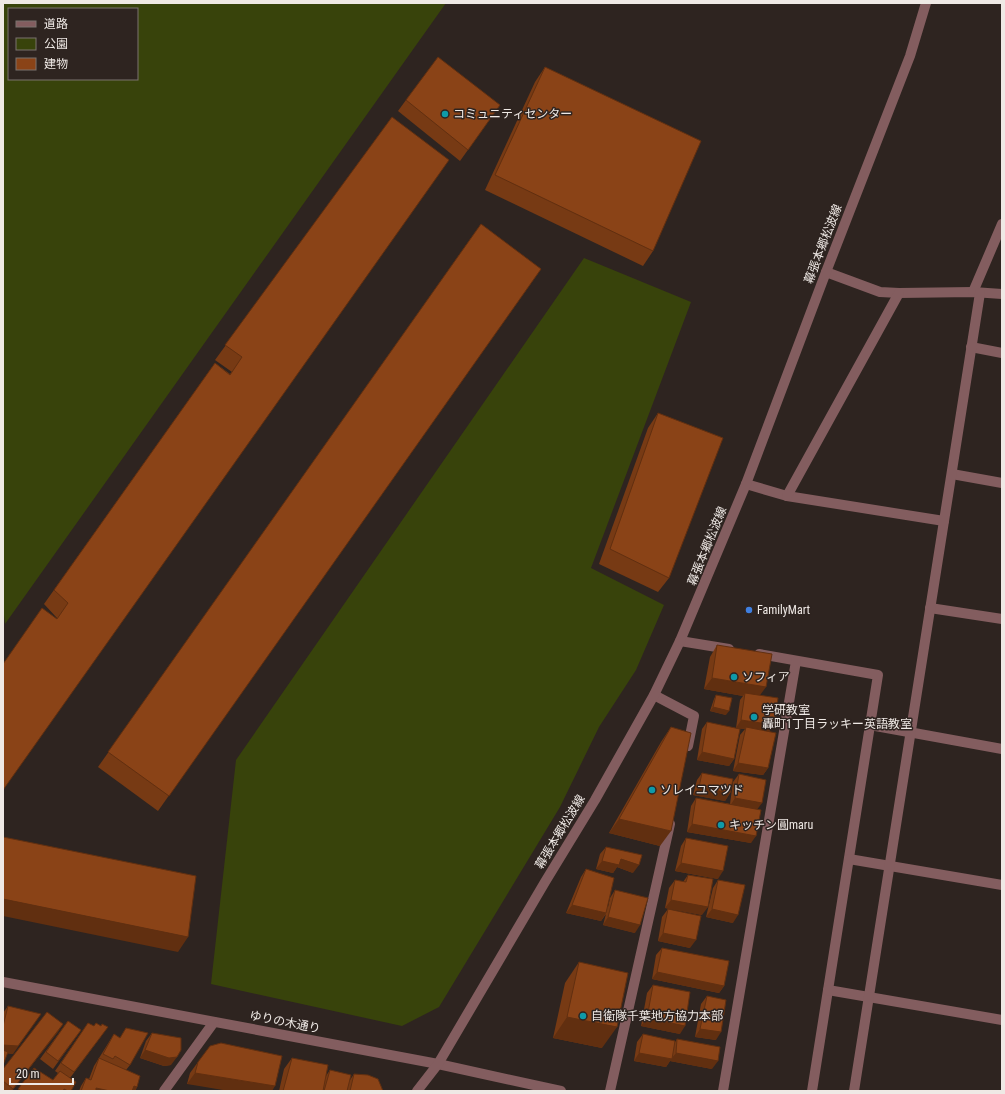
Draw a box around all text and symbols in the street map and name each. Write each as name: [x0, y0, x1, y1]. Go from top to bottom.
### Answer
legend: [8, 8, 138, 80]
text: 道路: [44, 17, 68, 31]
text: 公園: [44, 37, 68, 51]
text: 建物: [44, 57, 68, 71]
place label: コミュニティセンター: [453, 107, 572, 121]
marker: コミュニティセンター: [440, 109, 450, 119]
street label: 幕張本郷松波線: [801, 202, 845, 286]
street label: 幕張本郷松波線: [685, 504, 729, 588]
place label: FamilyMart: [757, 603, 811, 617]
marker: FamilyMart: [744, 605, 754, 615]
place label: ソフィア: [742, 670, 790, 684]
marker: ソフィア: [729, 672, 739, 682]
place label: 学研教室 轟町1丁目ラッキー英語教室: [762, 703, 912, 731]
marker: 学研教室 轟町1丁目ラッキー英語教室: [749, 712, 759, 722]
place label: ソレイユマツド: [660, 783, 744, 797]
marker: ソレイユマツド: [647, 785, 657, 795]
street label: 幕張本郷松波線: [532, 792, 588, 872]
place label: キッチン圓maru: [729, 818, 813, 832]
marker: キッチン圓maru: [716, 820, 726, 830]
street label: ゆりの木通り: [248, 1008, 322, 1036]
place label: 自衛隊千葉地方協力本部: [591, 1009, 723, 1023]
marker: 自衛隊千葉地方協力本部: [578, 1011, 588, 1021]
scale bar: [10, 1060, 73, 1086]
text: 20 m: [16, 1067, 40, 1081]

